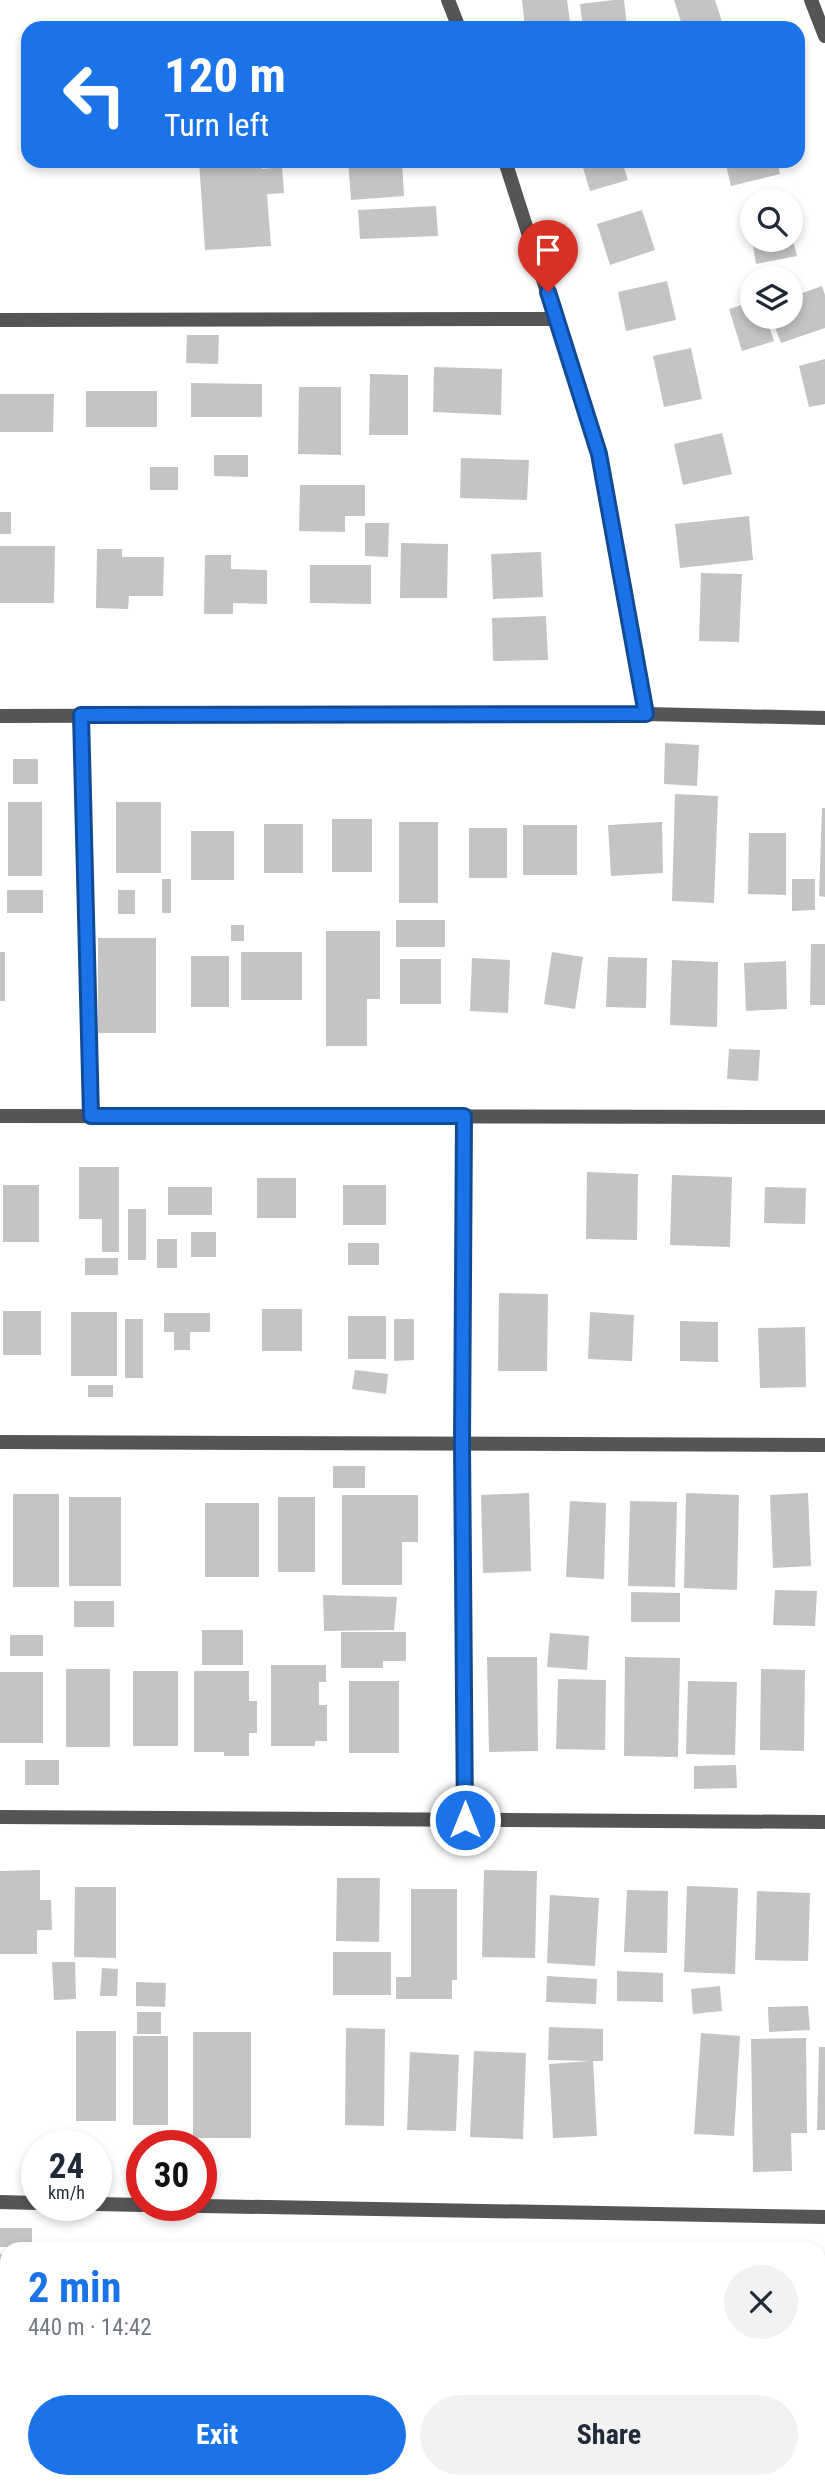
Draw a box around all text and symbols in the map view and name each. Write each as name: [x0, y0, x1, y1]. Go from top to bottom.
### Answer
text: 120 m: [164, 47, 286, 104]
icon: left: [49, 49, 140, 140]
text: Turn left: [164, 106, 269, 144]
map controls: [740, 189, 803, 329]
button: search: [740, 189, 803, 252]
pin: [518, 220, 578, 292]
icon: arrive: [529, 231, 567, 269]
button: layers: [740, 266, 803, 329]
position arrow: [428, 1783, 502, 1857]
speed limit sign: 30: [126, 2130, 217, 2221]
text: 24: [49, 2146, 84, 2187]
text: km/h: [48, 2182, 85, 2203]
text: 2 min: [28, 2263, 121, 2312]
button: close: [724, 2265, 798, 2339]
text: 440 m · 14:42: [28, 2314, 152, 2341]
button: Exit: [28, 2395, 406, 2475]
button: Share: [420, 2395, 798, 2475]

